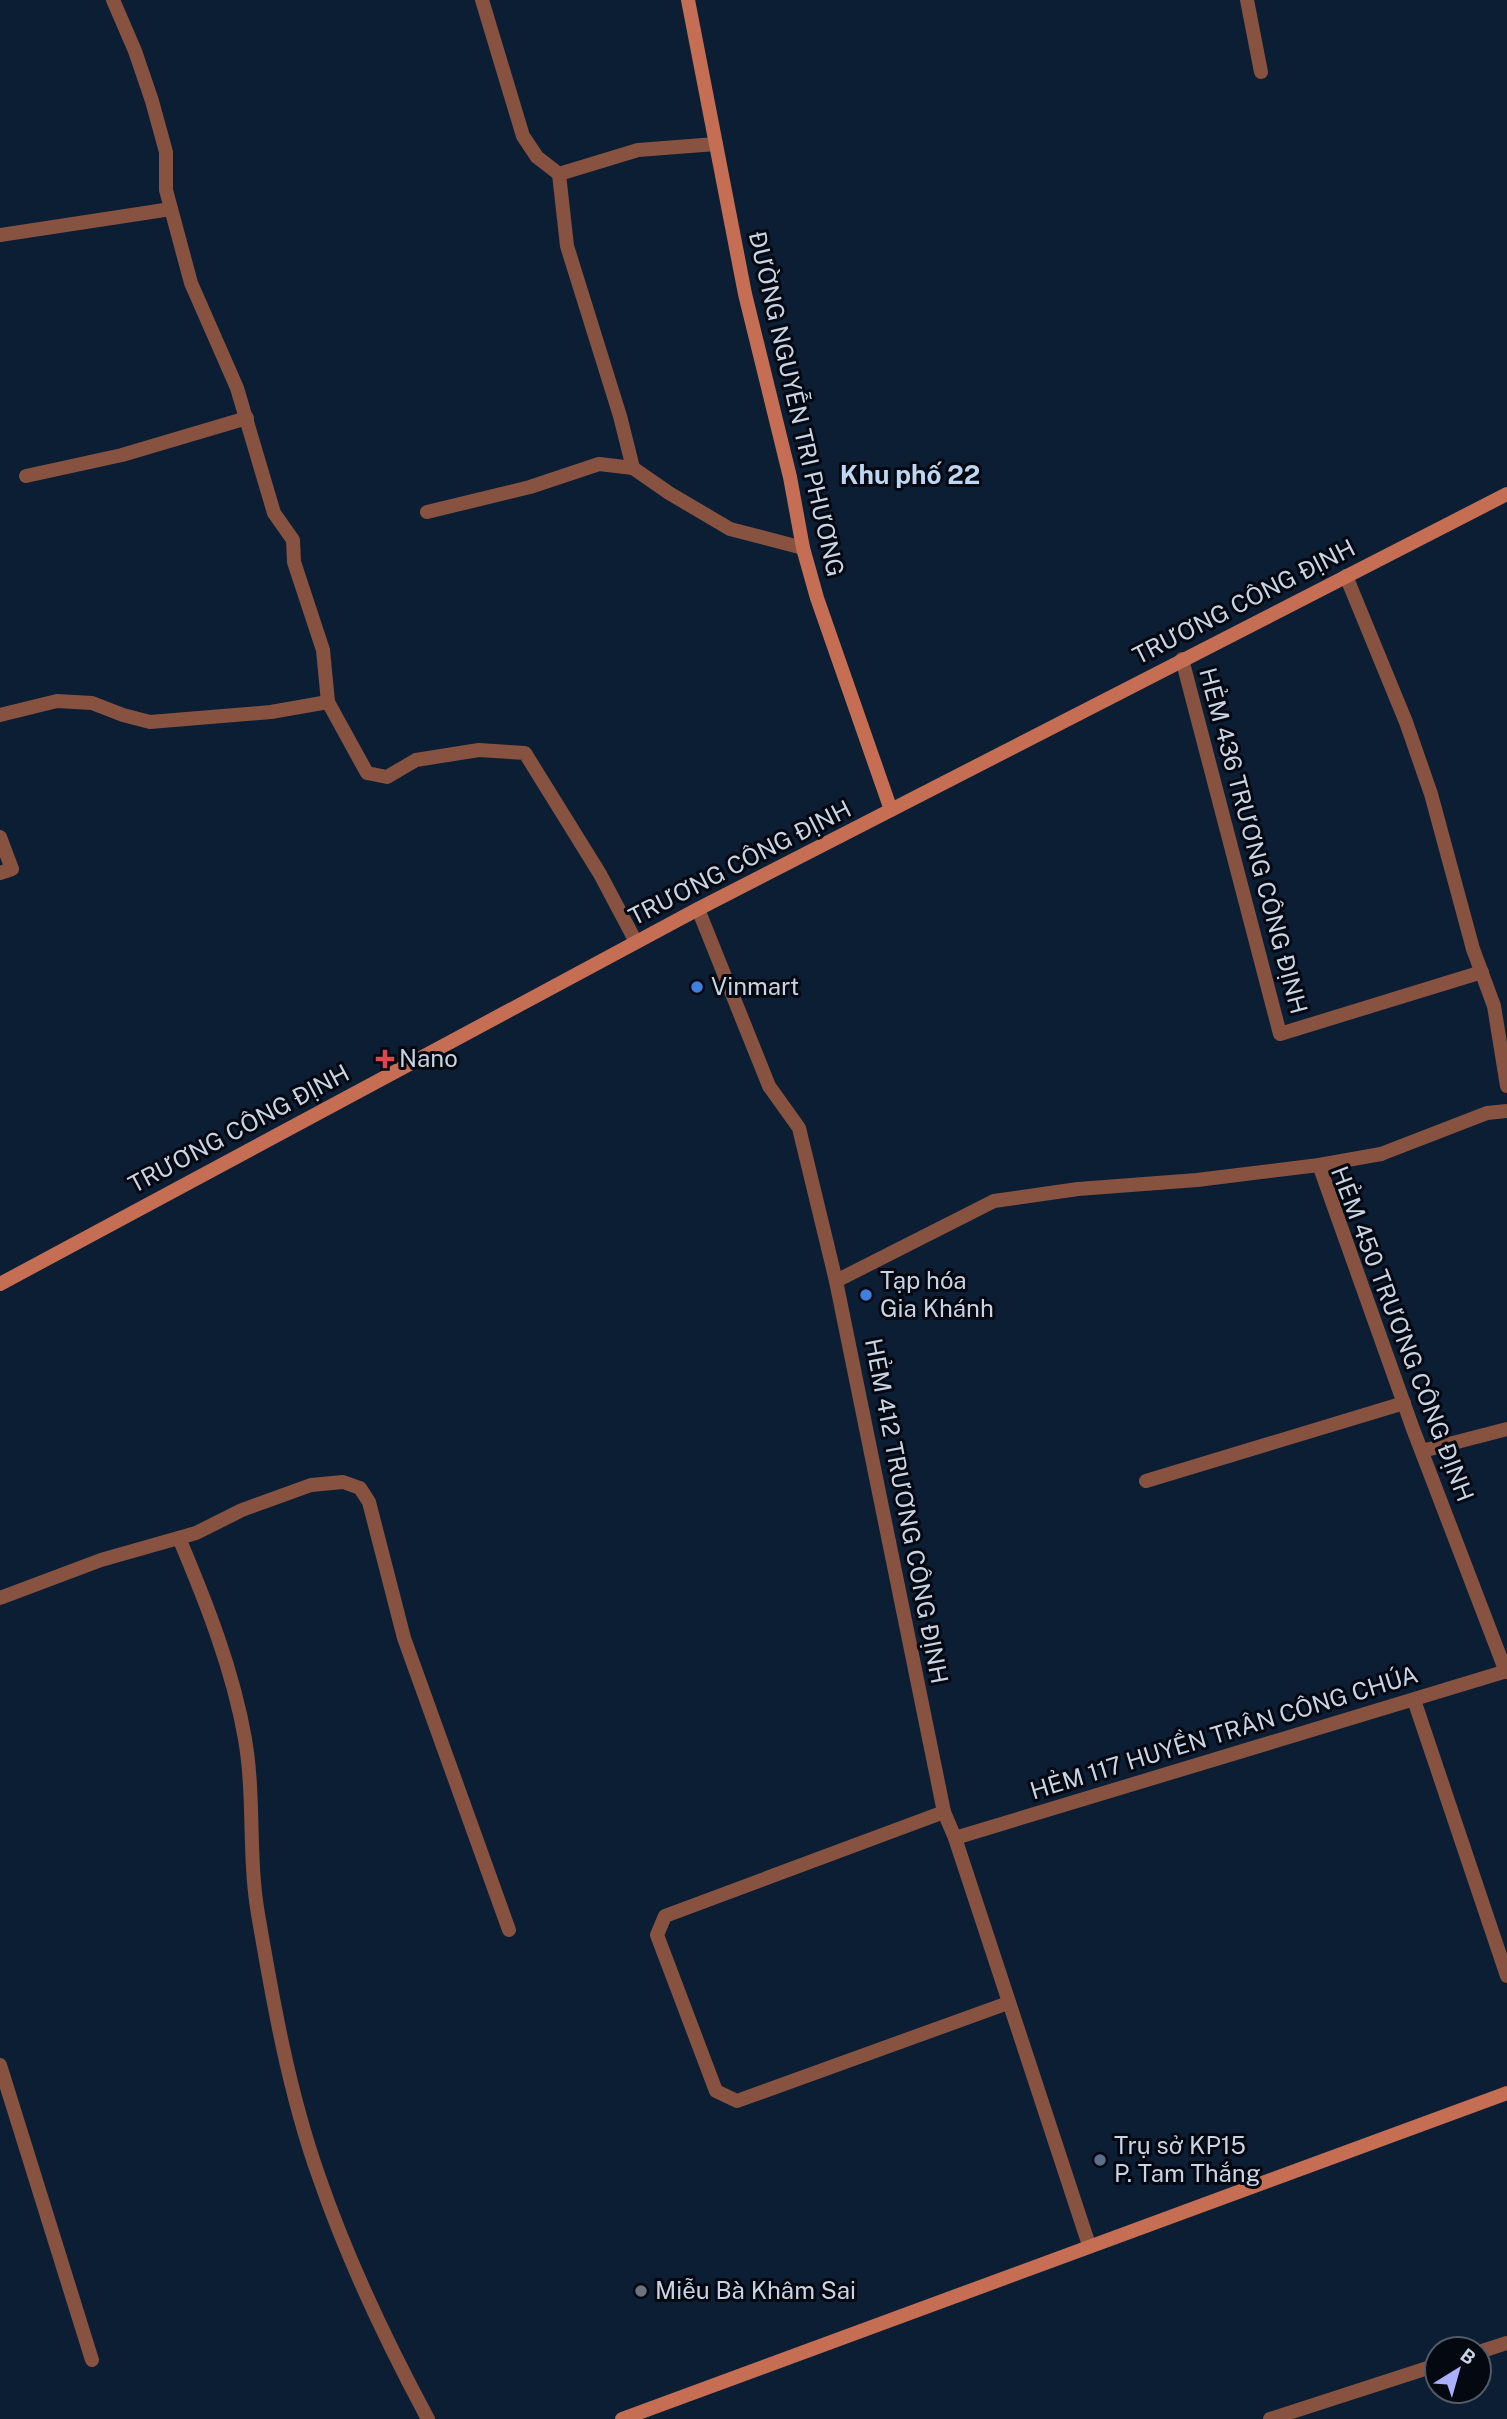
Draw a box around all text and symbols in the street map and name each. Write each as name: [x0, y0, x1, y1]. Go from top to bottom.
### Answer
street label: ĐƯỜNG NGUYỄN TRI PHƯƠNG: [744, 228, 853, 579]
district label: Khu phố 22: [840, 459, 980, 490]
street label: TRƯƠNG CÔNG ĐỊNH: [1128, 533, 1359, 669]
street label: HẺM 436 TRƯƠNG CÔNG ĐỊNH: [1194, 664, 1315, 1017]
street label: TRƯƠNG CÔNG ĐỊNH: [624, 794, 855, 930]
place label: Vinmart: [711, 972, 799, 1000]
marker: Vinmart: [689, 979, 705, 995]
place label: Nano: [399, 1044, 458, 1072]
marker: Nano: [377, 1051, 393, 1067]
street label: TRƯƠNG CÔNG ĐỊNH: [123, 1058, 354, 1198]
street label: HẺM 450 TRƯƠNG CÔNG ĐỊNH: [1326, 1162, 1481, 1505]
place label: Tạp hóa Gia Khánh: [880, 1266, 994, 1322]
marker: Tạp hóa Gia Khánh: [858, 1287, 874, 1303]
street label: HẺM 412 TRƯƠNG CÔNG ĐỊNH: [860, 1336, 955, 1686]
street label: HẺM 117 HUYỀN TRÂN CÔNG CHÚA: [1026, 1658, 1421, 1804]
place label: Trụ sở KP15 P. Tam Thắng: [1114, 2131, 1261, 2187]
marker: Trụ sở KP15 P. Tam Thắng: [1092, 2152, 1108, 2168]
place label: Miễu Bà Khâm Sai: [655, 2276, 856, 2304]
marker: Miễu Bà Khâm Sai: [633, 2283, 649, 2299]
north arrow: [1423, 2335, 1493, 2405]
text: B: [1456, 2344, 1480, 2369]

